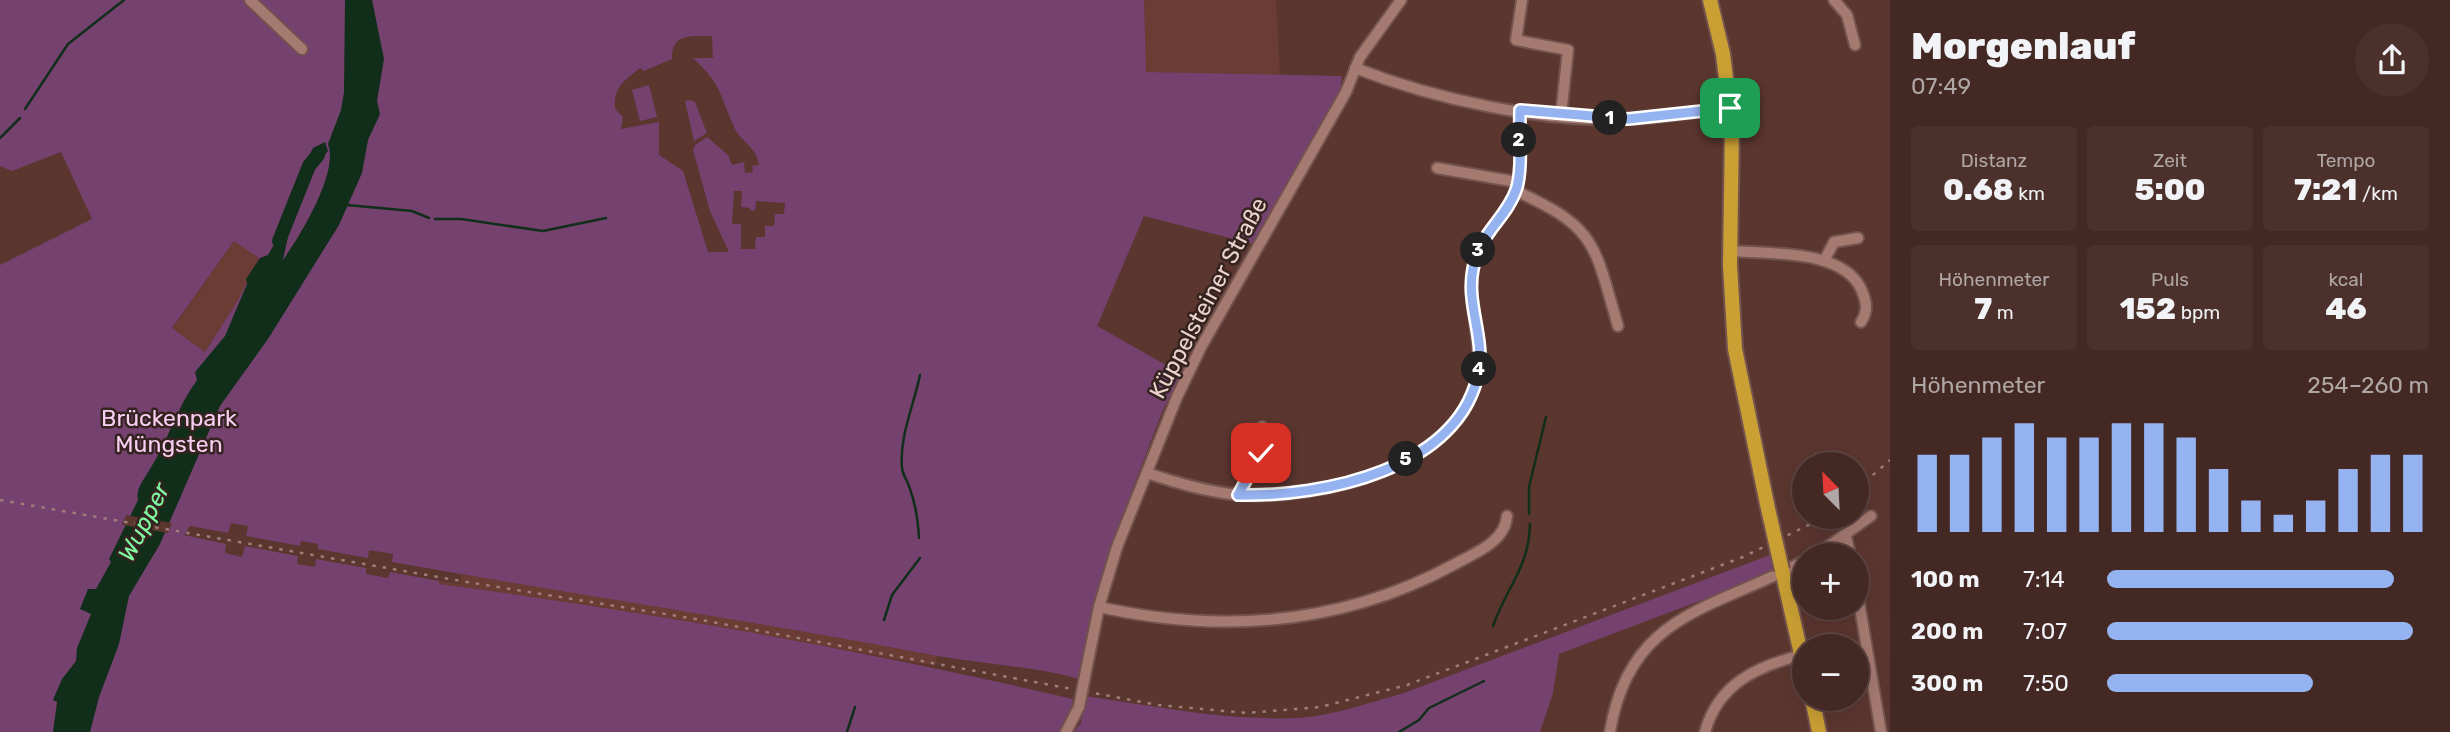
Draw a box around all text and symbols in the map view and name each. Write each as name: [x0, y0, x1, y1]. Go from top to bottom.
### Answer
text: Morgenlauf: [1911, 23, 2135, 69]
button: share: [2355, 23, 2429, 97]
text: 07:49: [1911, 72, 1971, 100]
pin: [1700, 78, 1760, 138]
icon: arrive: [1711, 89, 1749, 127]
pin: 1: [1592, 100, 1628, 136]
text: 1: [1605, 106, 1614, 129]
pin: 2: [1502, 122, 1536, 158]
text: 2: [1512, 128, 1525, 151]
text: Distanz: [1961, 149, 2027, 172]
text: Zeit: [2153, 149, 2187, 172]
text: Tempo: [2317, 149, 2375, 172]
text: 0.68: [1943, 172, 2014, 208]
text: 5:00: [2134, 172, 2206, 208]
text: 7:21: [2294, 172, 2357, 208]
text: km: [2014, 182, 2045, 205]
text: /km: [2357, 182, 2398, 205]
street label: Küppelsteiner Straße: [1143, 193, 1273, 403]
pin: 3: [1460, 232, 1496, 268]
text: 3: [1471, 238, 1484, 261]
text: Höhenmeter: [1939, 268, 2049, 291]
text: Puls: [2151, 268, 2189, 291]
text: kcal: [2329, 268, 2363, 291]
text: 7: [1974, 291, 1992, 327]
text: 152: [2120, 291, 2176, 327]
text: 46: [2325, 291, 2367, 327]
text: m: [1992, 301, 2014, 324]
text: bpm: [2176, 301, 2220, 324]
pin: 4: [1462, 352, 1496, 386]
text: 4: [1472, 357, 1485, 380]
text: Höhenmeter: [1911, 371, 2045, 399]
text: 254–260 m: [2307, 371, 2429, 399]
park label: Brückenpark Müngsten: [101, 404, 237, 458]
pin: [1231, 423, 1291, 483]
icon: check: [1242, 434, 1280, 472]
pin: 5: [1388, 442, 1424, 476]
text: 5: [1399, 447, 1412, 470]
north arrow: [1792, 452, 1869, 528]
map controls: [1792, 452, 1869, 711]
water label: Wupper: [112, 477, 176, 566]
button: +: [1792, 543, 1869, 620]
text: 100 m: [1911, 565, 1980, 593]
text: 7:14: [2023, 565, 2065, 593]
text: 200 m: [1911, 617, 1983, 645]
text: 7:07: [2023, 617, 2067, 645]
button: −: [1792, 634, 1869, 711]
text: 300 m: [1911, 669, 1983, 697]
text: 7:50: [2023, 669, 2069, 697]

